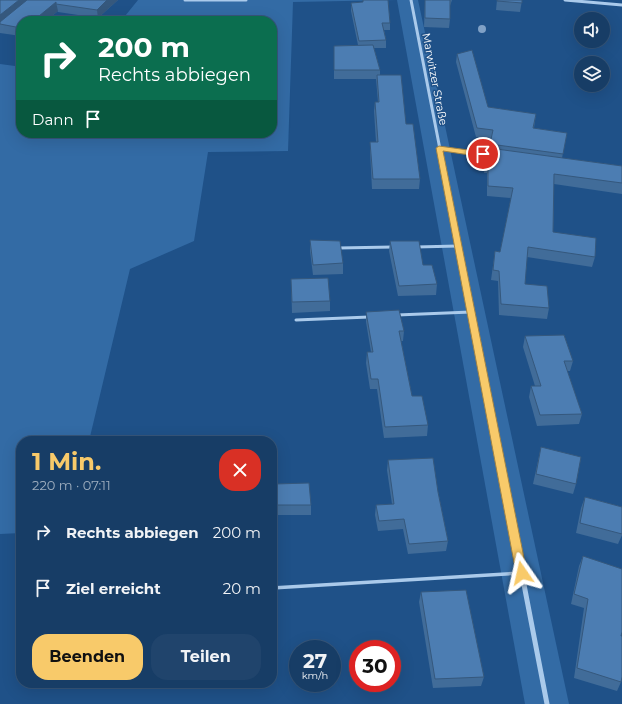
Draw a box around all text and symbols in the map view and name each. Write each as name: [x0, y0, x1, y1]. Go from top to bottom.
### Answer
map controls: [574, 12, 610, 92]
button: sound: [574, 12, 610, 48]
text: 200 m: [98, 30, 190, 64]
icon: right: [32, 32, 84, 84]
street label: Marwitzer Straße: [419, 32, 451, 127]
button: layers: [574, 56, 610, 92]
text: Rechts abbiegen: [98, 64, 251, 86]
icon: arrive: [82, 108, 104, 130]
text: Dann: [32, 110, 74, 129]
pin: [466, 137, 500, 171]
icon: arrive: [472, 143, 494, 165]
text: 1 Min.: [32, 447, 101, 476]
button: close: [219, 449, 261, 491]
text: 220 m · 07:11: [32, 477, 111, 493]
icon: right: [32, 521, 54, 543]
text: Rechts abbiegen: [66, 523, 199, 542]
text: 200 m: [213, 523, 261, 542]
position arrow: [501, 552, 543, 594]
icon: arrive: [32, 577, 54, 599]
text: Ziel erreicht: [66, 579, 161, 598]
text: 20 m: [223, 579, 261, 598]
button: Beenden: [32, 634, 143, 680]
button: Teilen: [151, 634, 261, 680]
speed limit sign: 30: [349, 640, 401, 692]
text: 27: [303, 649, 327, 673]
text: km/h: [302, 669, 328, 682]

